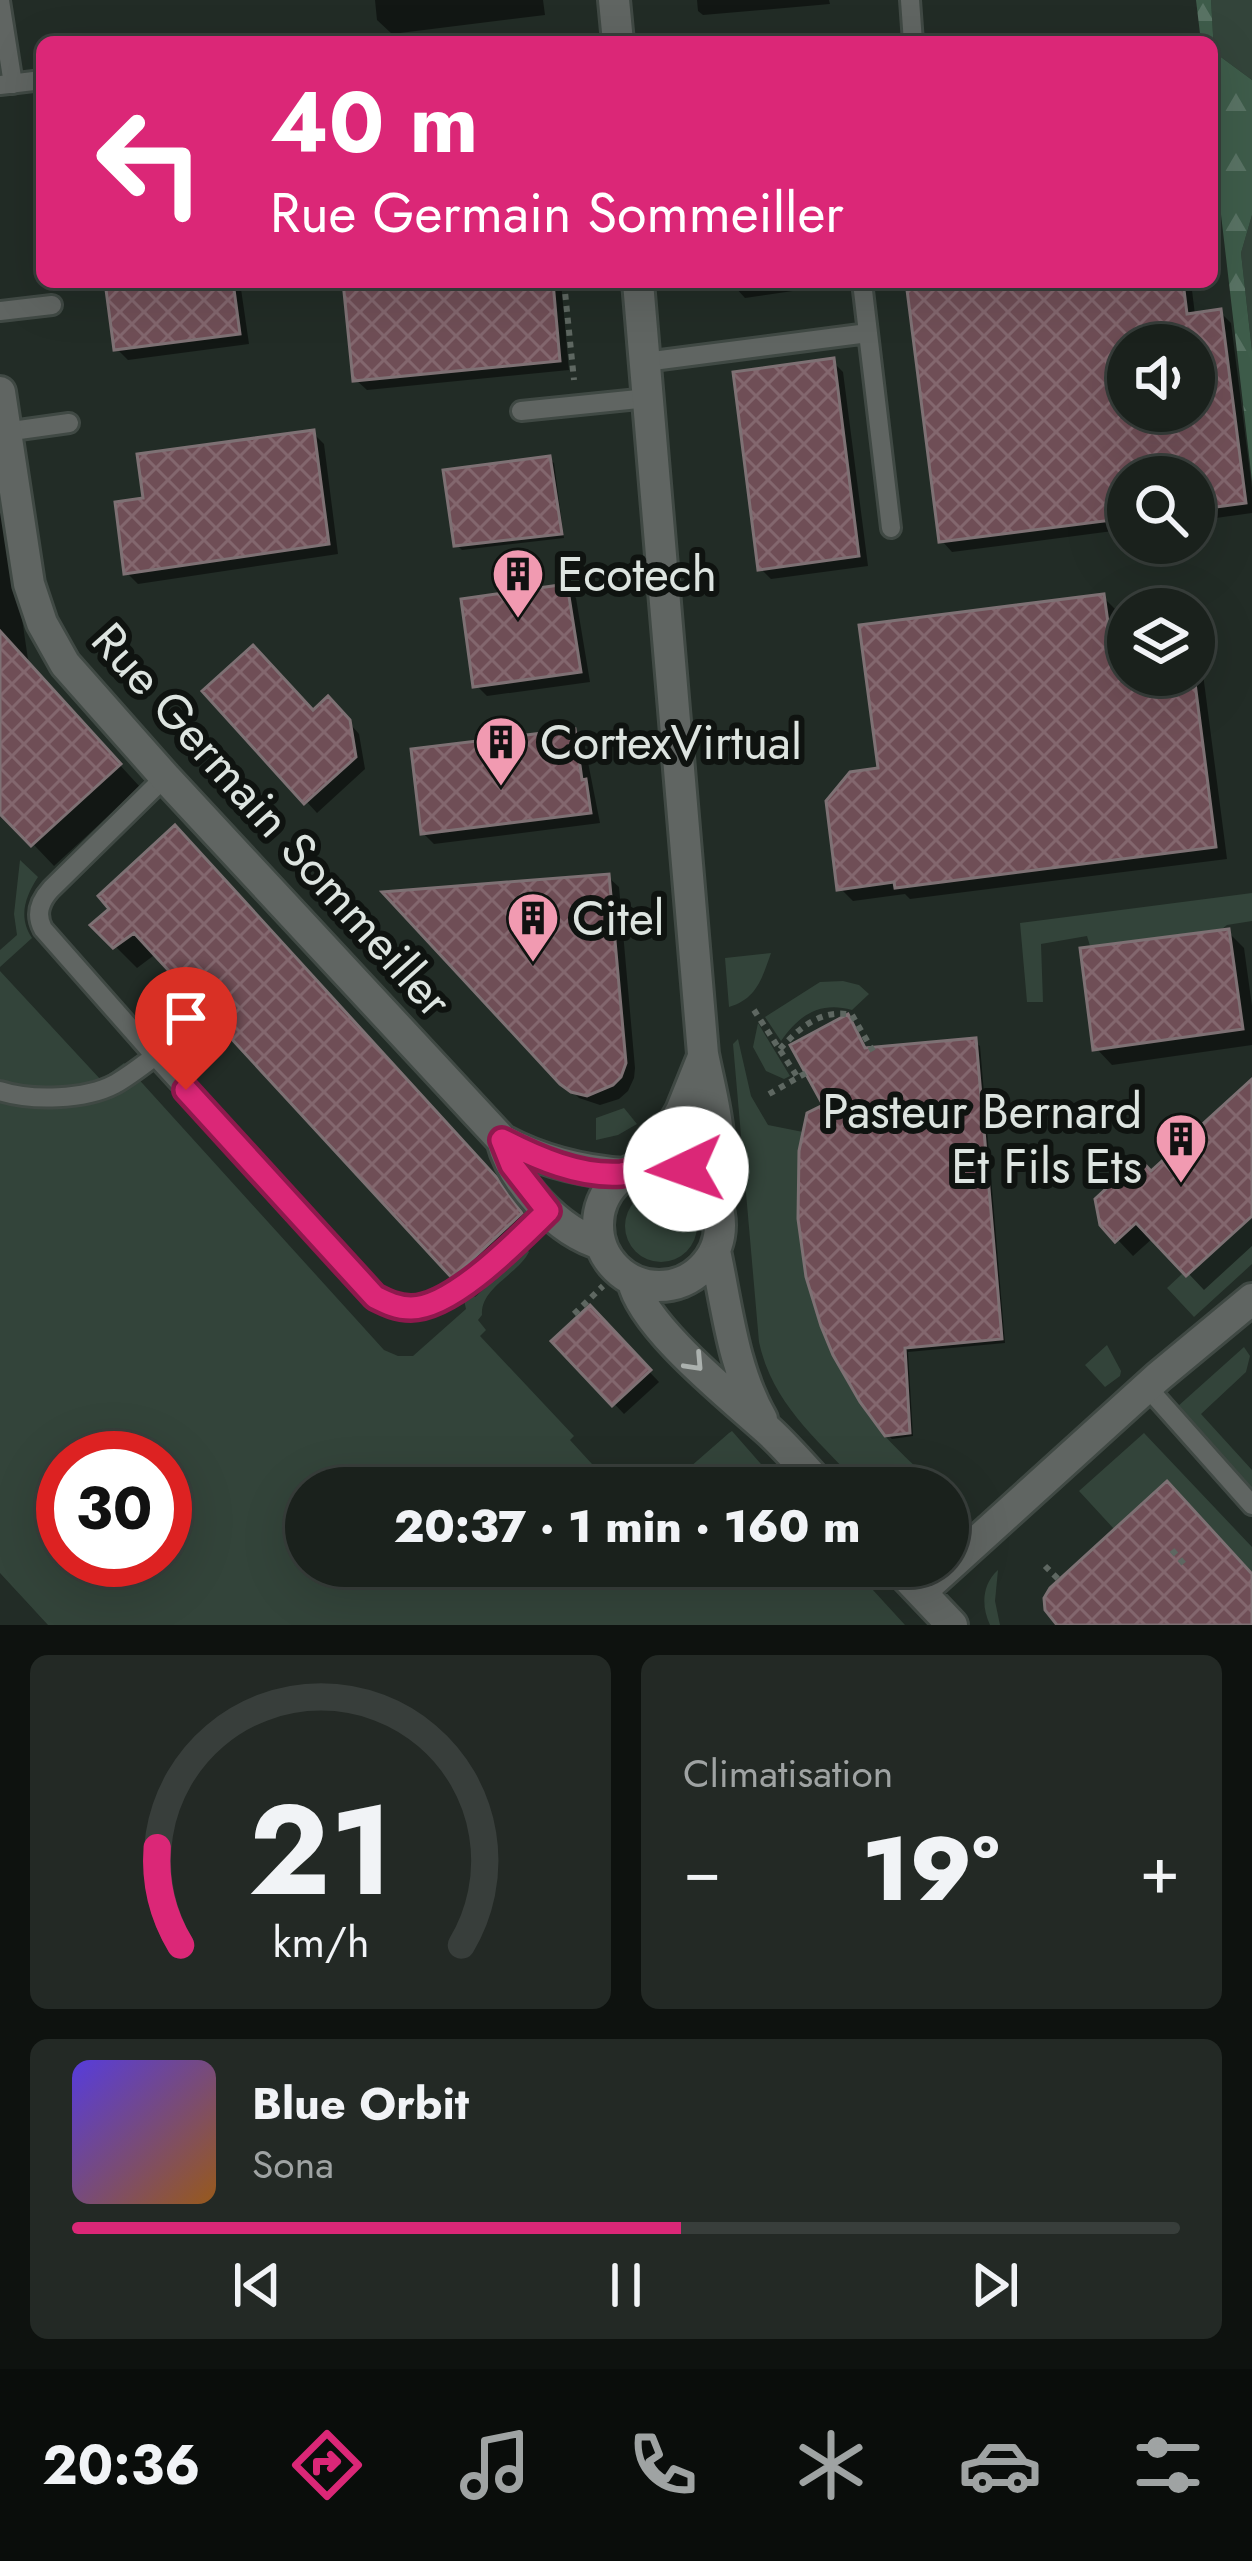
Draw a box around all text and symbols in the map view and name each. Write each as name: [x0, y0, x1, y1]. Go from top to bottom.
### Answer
text: 40 m: [270, 62, 478, 184]
icon: left: [72, 84, 228, 240]
text: Rue Germain Sommeiller: [270, 174, 844, 252]
map controls: [1107, 324, 1215, 696]
button: sound: [1107, 324, 1215, 432]
button: search: [1107, 456, 1215, 564]
place label: Ecotech: [557, 540, 717, 609]
building icon: Ecotech: [490, 546, 546, 620]
button: layers: [1107, 588, 1215, 696]
street label: Rue Germain Sommeiller: [76, 607, 469, 1033]
place label: CortexVirtual: [540, 708, 802, 777]
building icon: CortexVirtual: [473, 714, 529, 788]
place label: Citel: [572, 884, 665, 953]
building icon: Citel: [505, 890, 561, 964]
pin: [135, 967, 237, 1090]
icon: arrive: [153, 985, 219, 1051]
place label: Pasteur Bernard Et Fils Ets: [822, 1077, 1142, 1201]
position arrow: [623, 1106, 749, 1232]
building icon: Pasteur Bernard Et Fils Ets: [1153, 1111, 1209, 1185]
one-way arrow: [681, 1349, 703, 1371]
speed limit sign: 30: [36, 1431, 192, 1587]
text: 20:37 · 1 min · 160 m: [394, 1494, 860, 1559]
text: Climatisation: [683, 1745, 893, 1802]
text: 21: [248, 1760, 393, 1941]
text: 19°: [862, 1804, 999, 1934]
text: −: [683, 1822, 722, 1918]
text: +: [1139, 1822, 1180, 1918]
text: km/h: [272, 1911, 369, 1973]
text: Blue Orbit: [252, 2071, 469, 2136]
text: Sona: [252, 2136, 334, 2193]
icon: previous: [224, 2252, 290, 2318]
icon: pause: [593, 2252, 659, 2318]
icon: next: [962, 2252, 1028, 2318]
icon: directions: [285, 2423, 369, 2507]
icon: music: [453, 2423, 537, 2507]
icon: phone: [621, 2423, 705, 2507]
icon: climate: [789, 2423, 873, 2507]
icon: car: [958, 2423, 1042, 2507]
icon: filters: [1126, 2423, 1210, 2507]
text: 20:36: [42, 2426, 200, 2504]

